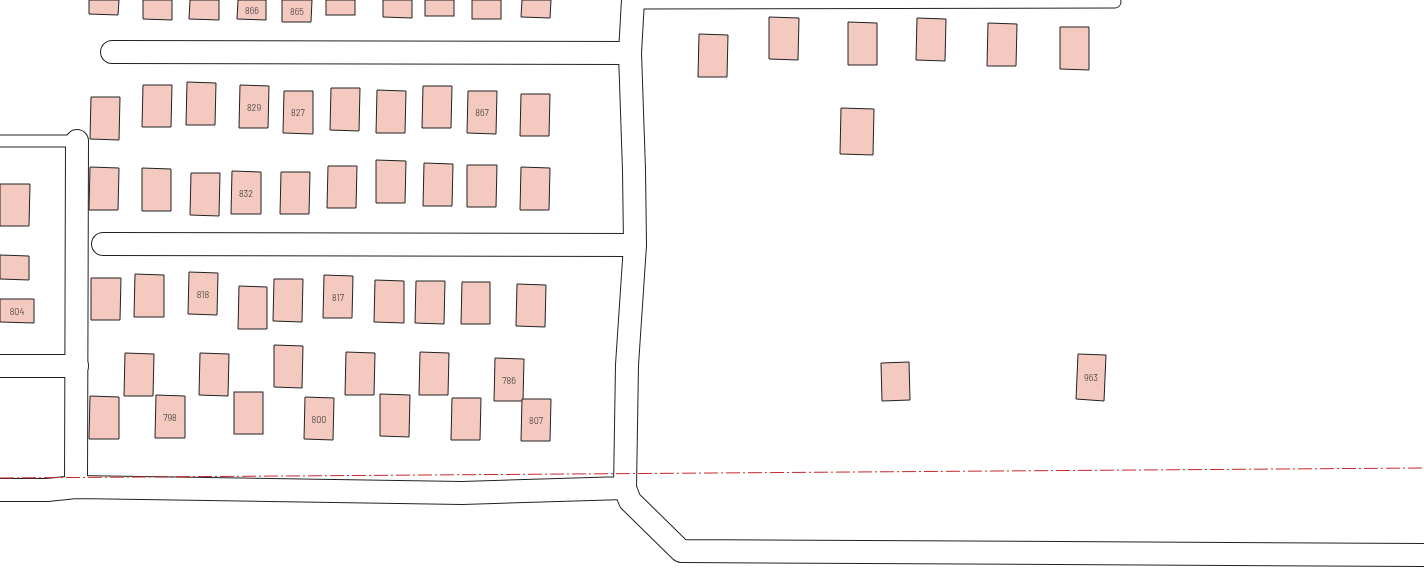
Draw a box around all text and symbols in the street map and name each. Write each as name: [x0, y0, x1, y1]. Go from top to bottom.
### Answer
house number: 866: [245, 5, 259, 16]
house number: 865: [290, 6, 304, 17]
house number: 829: [247, 102, 261, 113]
house number: 827: [291, 107, 306, 118]
house number: 867: [475, 107, 490, 118]
house number: 832: [239, 188, 253, 199]
house number: 818: [197, 289, 209, 300]
house number: 817: [332, 292, 345, 303]
house number: 804: [10, 306, 24, 317]
house number: 963: [1084, 372, 1098, 383]
house number: 786: [502, 375, 516, 386]
house number: 798: [163, 412, 177, 423]
house number: 800: [312, 414, 326, 425]
house number: 807: [529, 415, 544, 426]

